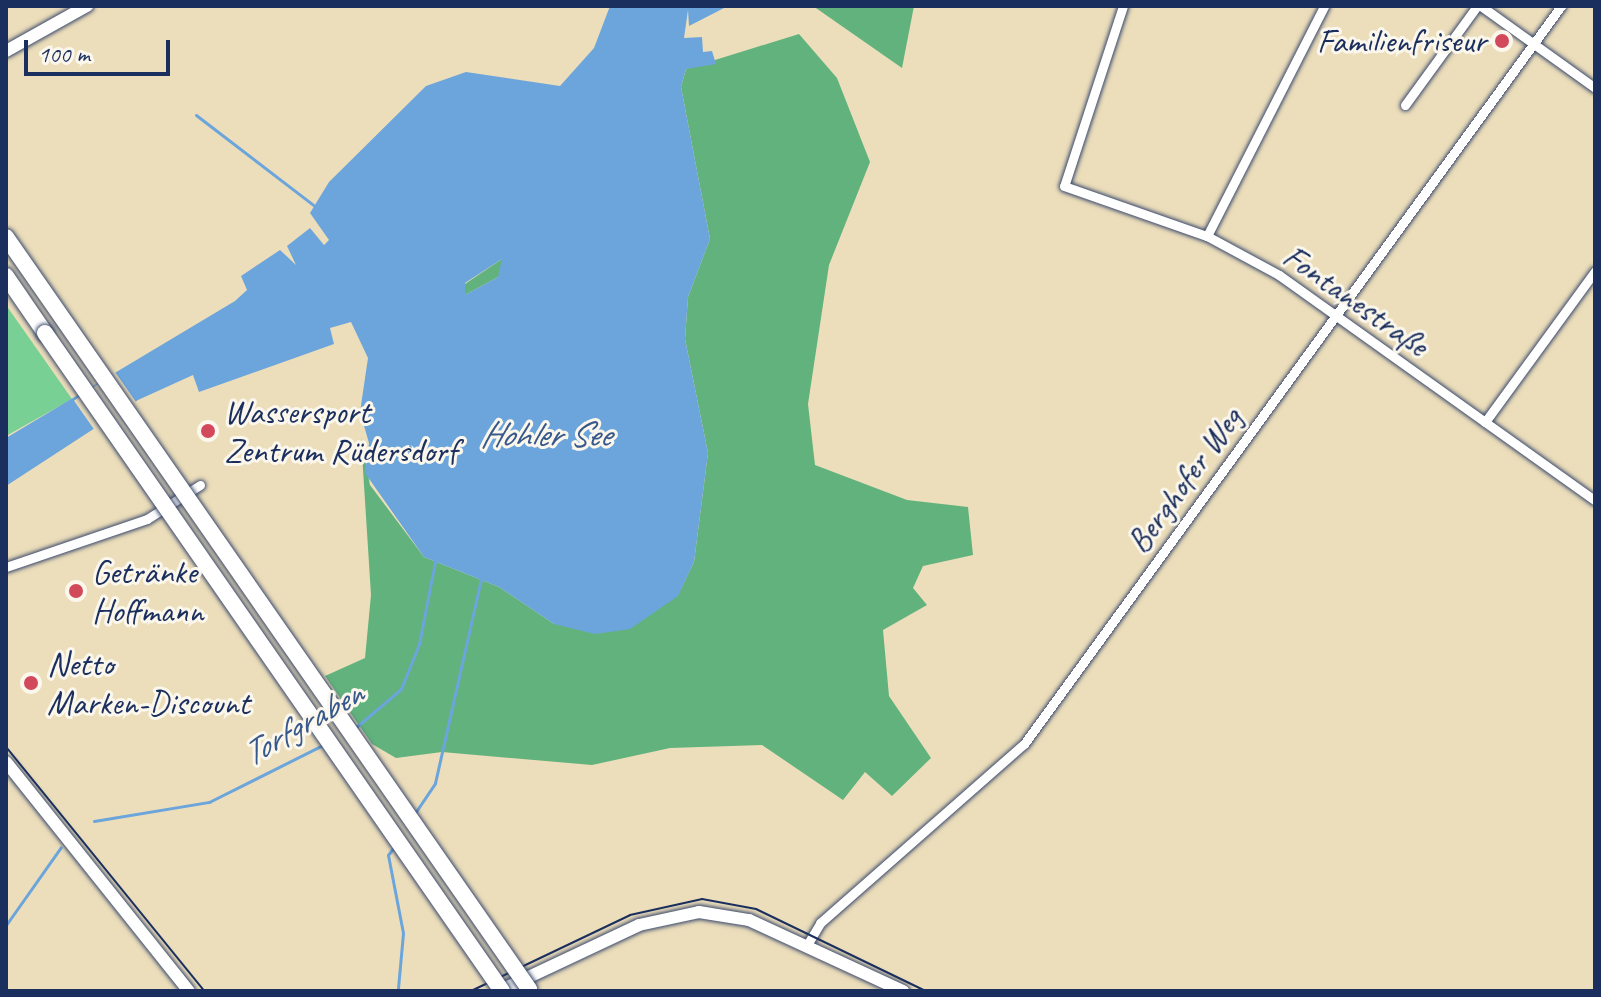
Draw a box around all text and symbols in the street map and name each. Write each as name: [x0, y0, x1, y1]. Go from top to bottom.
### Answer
place label: Familienfriseur: [1317, 21, 1486, 61]
scale bar: [28, 24, 174, 74]
marker: Familienfriseur: [1493, 32, 1511, 50]
text: 100 m: [38, 39, 90, 69]
street label: Fontanestraße: [1276, 235, 1436, 365]
place label: Wassersport Zentrum Rüdersdorf: [224, 391, 457, 470]
street label: Berghofer Weg: [1118, 399, 1250, 561]
water label: Hohler See: [480, 413, 610, 457]
marker: Wassersport Zentrum Rüdersdorf: [199, 422, 217, 440]
place label: Getränke Hoffmann: [92, 551, 203, 630]
marker: Getränke Hoffmann: [67, 582, 85, 600]
place label: Netto Marken-Discount: [47, 643, 250, 722]
water label: Torfgraben: [234, 672, 370, 776]
marker: Netto Marken-Discount: [22, 674, 40, 692]

